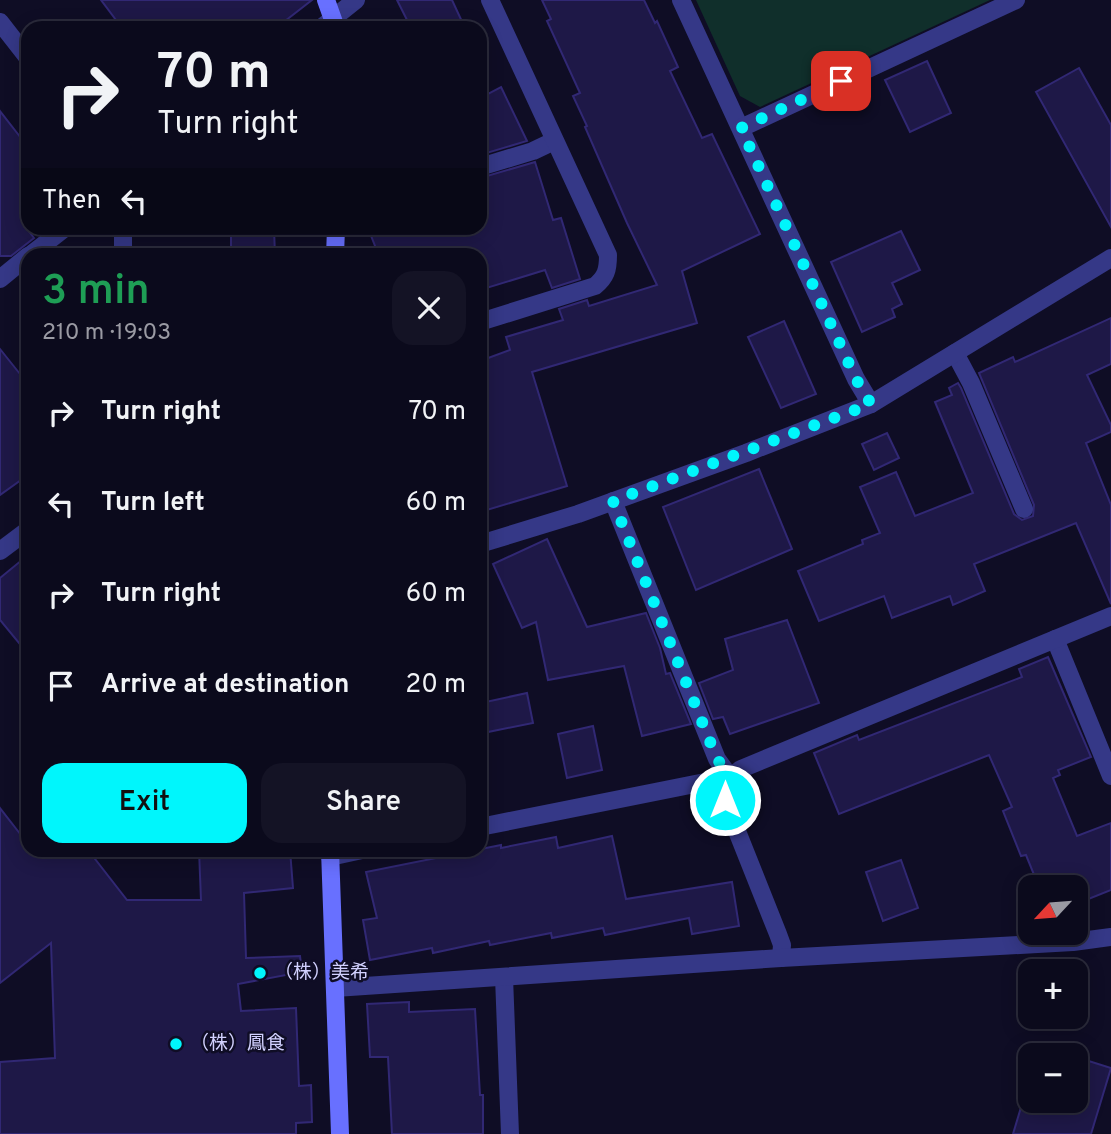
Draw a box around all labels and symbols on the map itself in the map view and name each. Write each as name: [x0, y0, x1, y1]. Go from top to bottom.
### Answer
pin: [811, 51, 871, 111]
position arrow: [688, 763, 762, 837]
north arrow: [1018, 875, 1088, 945]
place label: （株）美希: [274, 961, 369, 985]
marker: （株）美希: [252, 965, 268, 981]
place label: （株）鳳食: [190, 1032, 285, 1056]
marker: （株）鳳食: [168, 1036, 184, 1052]

